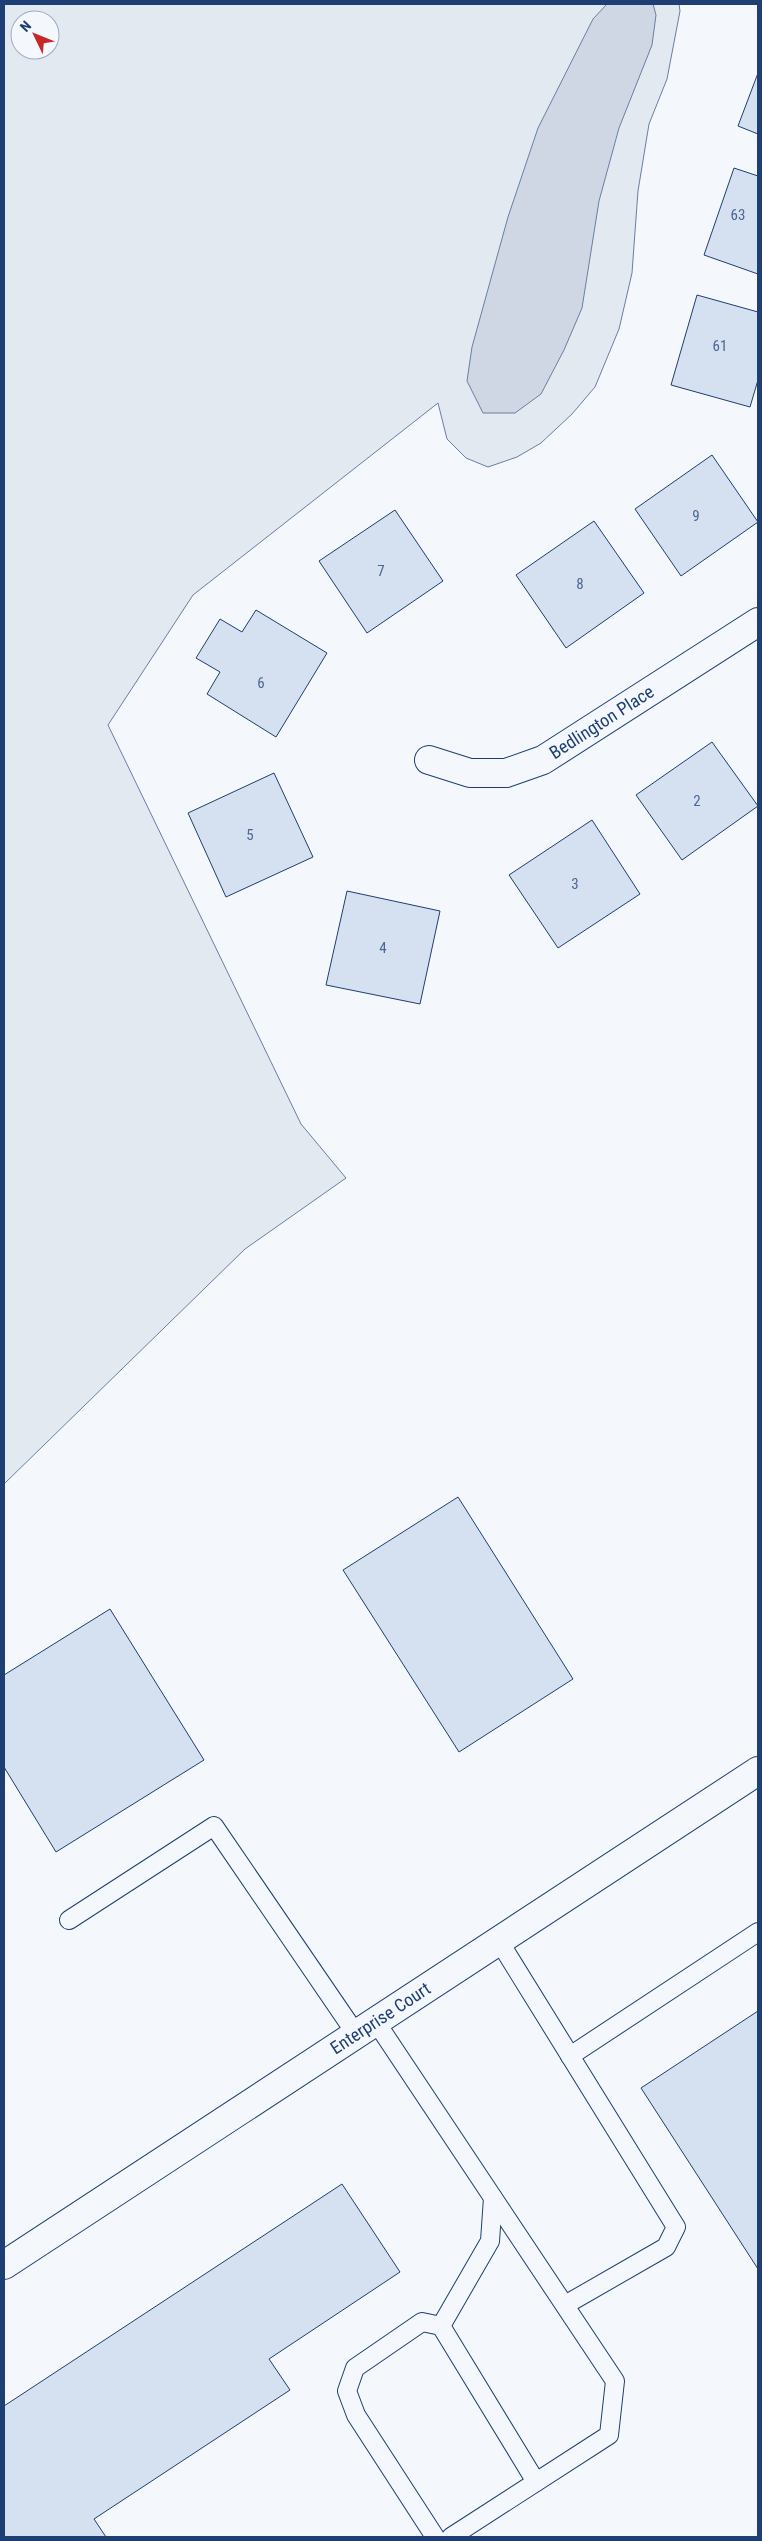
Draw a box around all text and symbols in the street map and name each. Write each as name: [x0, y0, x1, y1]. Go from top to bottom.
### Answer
north arrow: [10, 10, 60, 60]
text: N: [17, 18, 34, 35]
house number: 63: [731, 206, 745, 224]
house number: 61: [713, 337, 727, 355]
house number: 9: [692, 507, 700, 525]
house number: 7: [377, 562, 385, 580]
house number: 8: [576, 575, 584, 593]
house number: 6: [257, 674, 265, 692]
street label: Bedlington Place: [545, 681, 657, 763]
house number: 2: [693, 792, 701, 810]
house number: 5: [246, 826, 254, 844]
house number: 3: [571, 875, 579, 893]
house number: 4: [379, 939, 387, 957]
street label: Enterprise Court: [326, 1978, 434, 2058]

